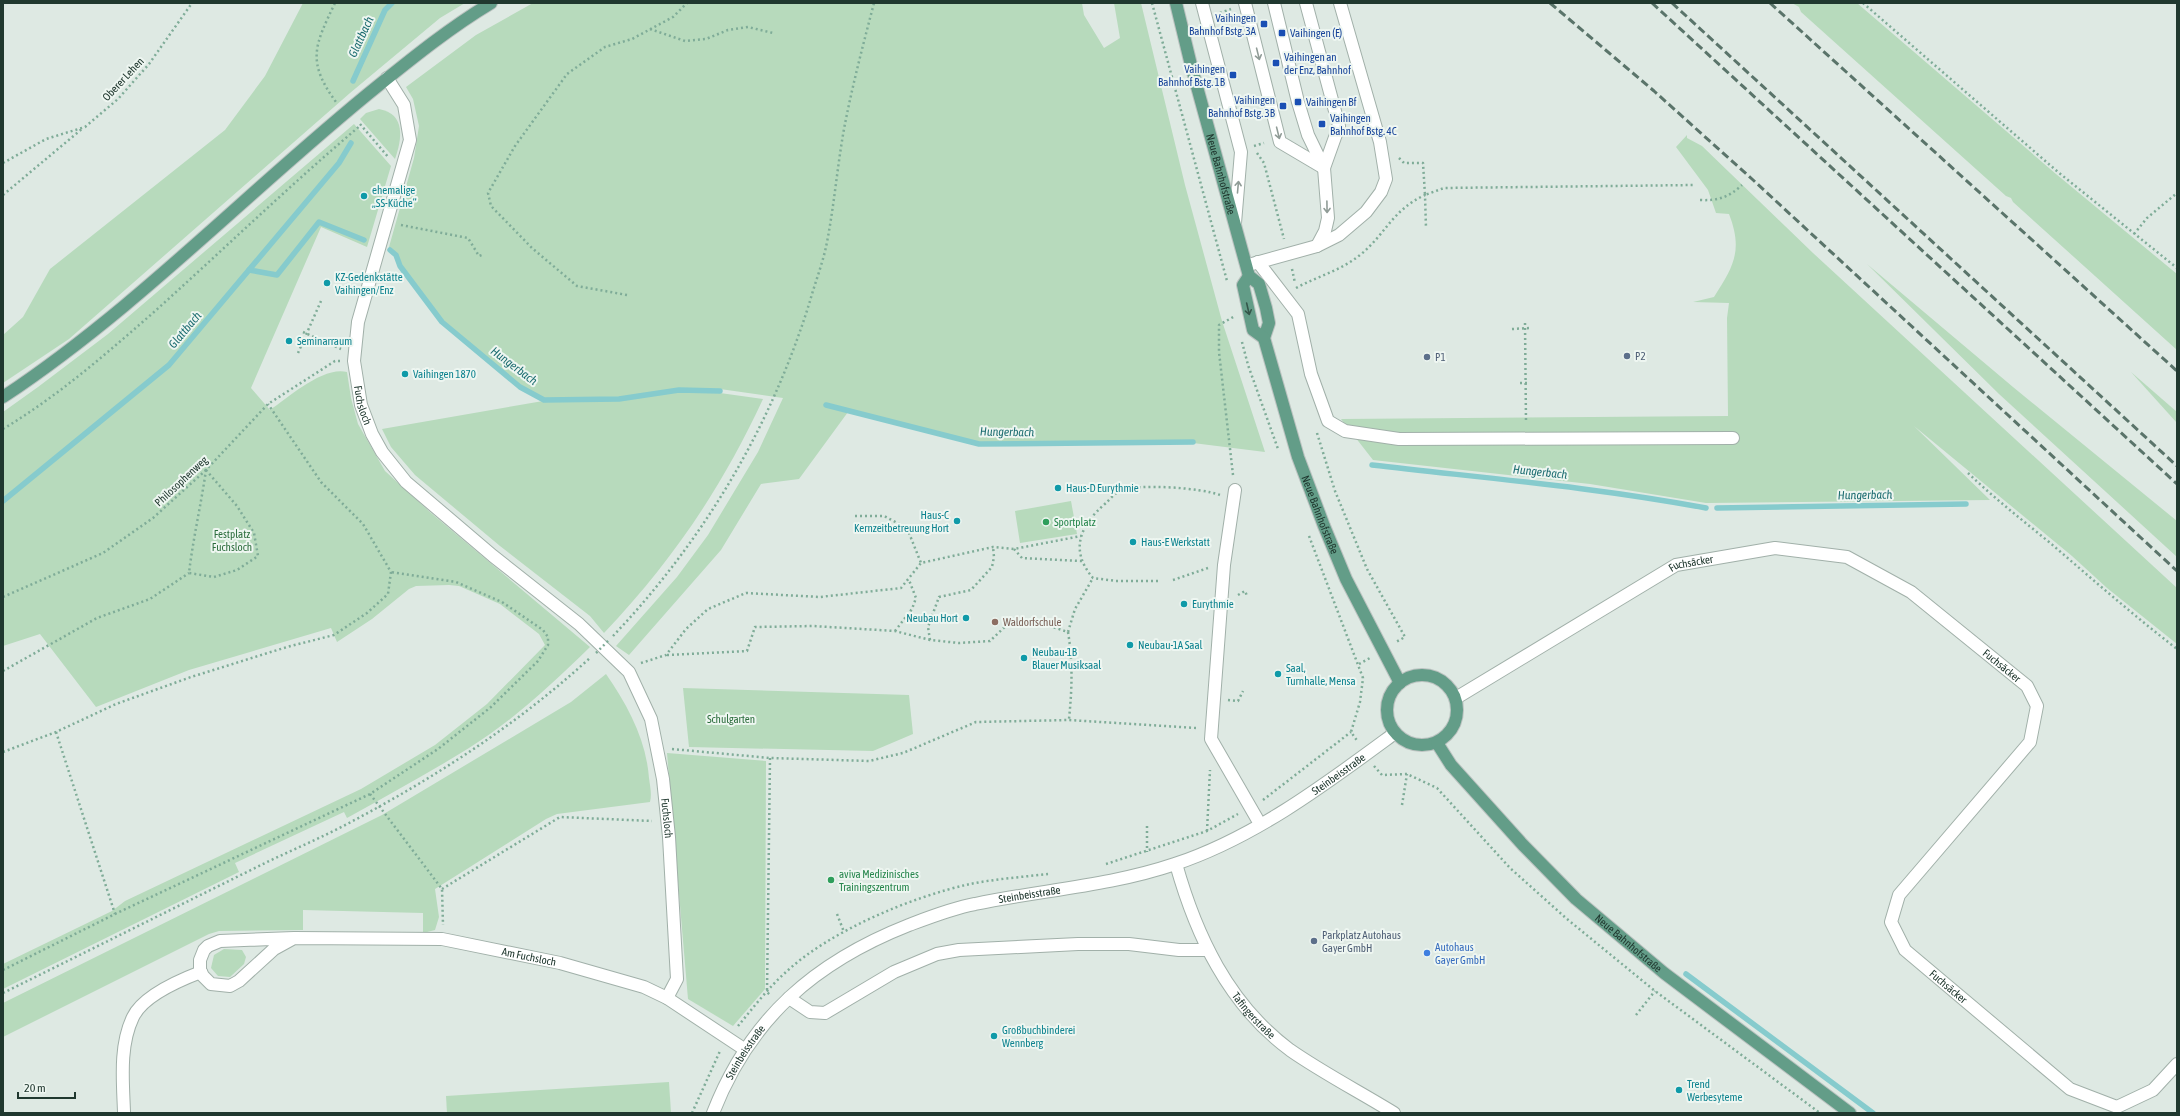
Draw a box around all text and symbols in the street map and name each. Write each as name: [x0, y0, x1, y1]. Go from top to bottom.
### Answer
place label: Vaihingen Bahnhof Bstg. 3A: [1189, 12, 1257, 37]
water label: Glattbach: [345, 14, 377, 60]
marker: Vaihingen Bahnhof Bstg. 3A: [1259, 19, 1269, 29]
place label: Vaihingen (E): [1290, 27, 1343, 39]
marker: Vaihingen (E): [1277, 28, 1287, 38]
one-way arrow: [1254, 48, 1262, 61]
place label: Vaihingen an der Enz, Bahnhof: [1284, 51, 1351, 76]
street label: Oberer Lehen: [100, 55, 146, 103]
marker: Vaihingen an der Enz, Bahnhof: [1271, 58, 1281, 68]
place label: Vaihingen Bahnhof Bstg. 1B: [1158, 63, 1226, 88]
marker: Vaihingen Bahnhof Bstg. 1B: [1228, 70, 1238, 80]
place label: Vaihingen Bahnhof Bstg. 3B: [1208, 94, 1276, 119]
place label: Vaihingen Bf: [1306, 96, 1357, 108]
marker: Vaihingen Bf: [1293, 97, 1303, 107]
marker: Vaihingen Bahnhof Bstg. 3B: [1278, 101, 1288, 111]
place label: Vaihingen Bahnhof Bstg. 4C: [1330, 112, 1397, 137]
marker: Vaihingen Bahnhof Bstg. 4C: [1317, 119, 1327, 129]
one-way arrow: [1275, 126, 1282, 139]
street label: Neue Bahnhofstraße: [1204, 132, 1238, 216]
one-way arrow: [1235, 181, 1242, 194]
place label: ehemalige „SS-Küche“: [372, 184, 417, 209]
marker: ehemalige „SS-Küche“: [359, 191, 369, 201]
one-way arrow: [1323, 200, 1331, 213]
place label: KZ-Gedenkstätte Vaihingen/Enz: [335, 271, 403, 296]
marker: KZ-Gedenkstätte Vaihingen/Enz: [322, 278, 332, 288]
one-way arrow: [1245, 302, 1252, 315]
water label: Glattbach: [166, 309, 204, 351]
place label: Seminarraum: [297, 335, 352, 347]
marker: Seminarraum: [284, 336, 294, 346]
water label: Hungerbach: [488, 344, 540, 388]
place label: P2: [1635, 350, 1646, 362]
place label: P1: [1435, 351, 1446, 363]
marker: P2: [1622, 351, 1632, 361]
marker: P1: [1422, 352, 1432, 362]
place label: Vaihingen 1870: [413, 368, 476, 380]
marker: Vaihingen 1870: [400, 369, 410, 379]
street label: Fuchsloch: [352, 385, 374, 427]
water label: Hungerbach: [980, 425, 1035, 439]
street label: Philosophenweg: [152, 453, 210, 508]
water label: Hungerbach: [1512, 462, 1568, 482]
street label: Neue Bahnhofstraße: [1299, 474, 1341, 556]
place label: Haus-D Eurythmie: [1066, 482, 1139, 494]
marker: Haus-D Eurythmie: [1053, 483, 1063, 493]
water label: Hungerbach: [1838, 488, 1893, 502]
place label: Haus-C Kernzeitbetreuung Hort: [854, 509, 949, 534]
marker: Haus-C Kernzeitbetreuung Hort: [952, 516, 962, 526]
place label: Sportplatz: [1054, 516, 1096, 528]
marker: Sportplatz: [1041, 517, 1051, 527]
park label: Festplatz Fuchsloch: [212, 528, 252, 553]
place label: Haus-E Werkstatt: [1141, 536, 1210, 548]
marker: Haus-E Werkstatt: [1128, 537, 1138, 547]
street label: Fuchsäcker: [1666, 553, 1715, 574]
place label: Eurythmie: [1192, 598, 1234, 610]
marker: Eurythmie: [1179, 599, 1189, 609]
place label: Neubau Hort: [906, 612, 958, 624]
marker: Neubau Hort: [961, 613, 971, 623]
place label: Waldorfschule: [1003, 616, 1062, 628]
marker: Waldorfschule: [990, 617, 1000, 627]
place label: Neubau-1A Saal: [1138, 639, 1203, 651]
marker: Neubau-1A Saal: [1125, 640, 1135, 650]
place label: Neubau-1B Blauer Musiksaal: [1032, 646, 1101, 671]
street label: Fuchsäcker: [1981, 647, 2024, 685]
marker: Neubau-1B Blauer Musiksaal: [1019, 653, 1029, 663]
place label: Saal, Turnhalle, Mensa: [1286, 662, 1356, 687]
marker: Saal, Turnhalle, Mensa: [1273, 669, 1283, 679]
park label: Schulgarten: [707, 713, 755, 725]
street label: Steinbeisstraße: [1309, 751, 1367, 797]
street label: Fuchsloch: [659, 797, 675, 839]
place label: aviva Medizinisches Trainingszentrum: [839, 868, 919, 893]
marker: aviva Medizinisches Trainingszentrum: [826, 875, 836, 885]
street label: Steinbeisstraße: [998, 884, 1061, 905]
street label: Neue Bahnhofstraße: [1593, 912, 1664, 975]
place label: Parkplatz Autohaus Gayer GmbH: [1322, 929, 1401, 954]
marker: Parkplatz Autohaus Gayer GmbH: [1309, 936, 1319, 946]
place label: Autohaus Gayer GmbH: [1435, 941, 1485, 966]
street label: Am Fuchsloch: [501, 945, 557, 968]
marker: Autohaus Gayer GmbH: [1422, 948, 1432, 958]
street label: Fuchsäcker: [1927, 967, 1970, 1006]
street label: Tafingerstraße: [1230, 990, 1278, 1041]
street label: Steinbeisstraße: [723, 1022, 767, 1081]
place label: Großbuchbinderei Wennberg: [1002, 1024, 1075, 1049]
marker: Großbuchbinderei Wennberg: [989, 1031, 999, 1041]
scale bar: [18, 1074, 75, 1100]
place label: Trend Werbesyteme: [1687, 1078, 1742, 1103]
text: 20 m: [24, 1081, 46, 1095]
marker: Trend Werbesyteme: [1674, 1085, 1684, 1095]

